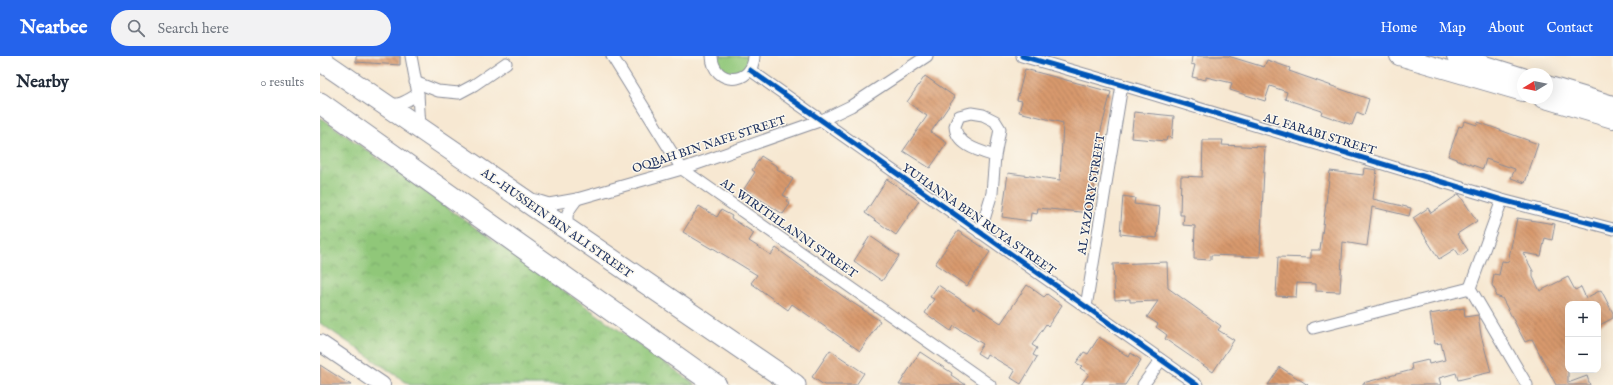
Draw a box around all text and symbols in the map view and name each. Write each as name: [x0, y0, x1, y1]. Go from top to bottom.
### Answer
search box: [111, 10, 391, 46]
text: Nearbee: [20, 16, 87, 40]
icon: search: [125, 17, 147, 39]
text: Search here: [157, 19, 229, 38]
text: Home: [1381, 19, 1417, 37]
text: Map: [1439, 19, 1466, 37]
text: About: [1488, 19, 1524, 37]
text: Contact: [1546, 19, 1593, 37]
north arrow: [1517, 68, 1553, 104]
text: Nearby: [16, 72, 69, 93]
text: 0 results: [260, 74, 304, 91]
street label: AL FARABI STREET: [1261, 110, 1378, 159]
street label: OQBAH BIN NAFE STREET: [630, 112, 788, 176]
street label: AL YAZORY STREET: [1074, 132, 1109, 257]
street label: YUHANNA BEN RUYA STREET: [899, 160, 1059, 279]
street label: AL-HUSSEIN BIN ALI STREET: [477, 165, 635, 282]
street label: AL WIRITHLANNI STREET: [717, 175, 860, 282]
map controls: [1565, 301, 1601, 373]
button: +: [1565, 301, 1601, 337]
button: −: [1565, 337, 1601, 373]

